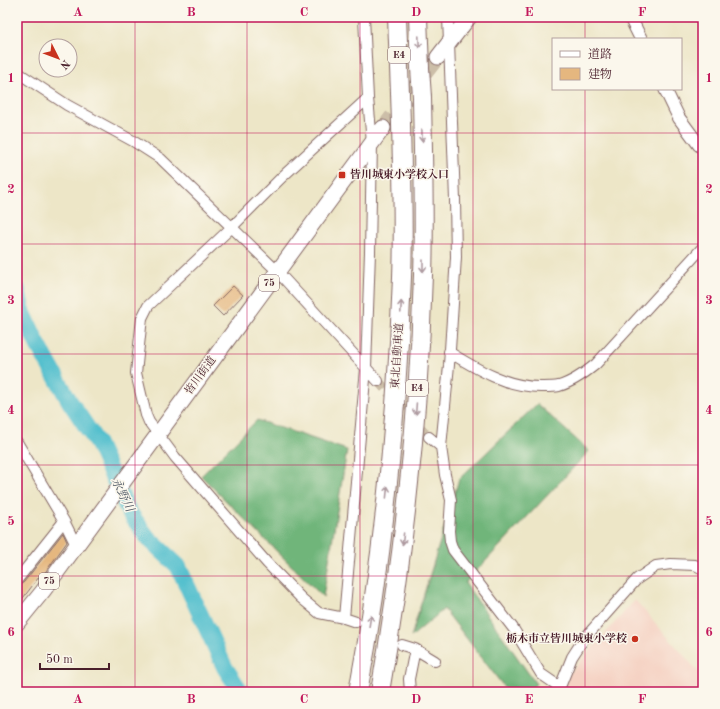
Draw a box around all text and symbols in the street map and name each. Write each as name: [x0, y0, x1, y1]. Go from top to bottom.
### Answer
text: A: [73, 6, 83, 19]
text: B: [186, 6, 196, 19]
text: C: [300, 6, 308, 19]
text: D: [411, 6, 421, 19]
text: E: [525, 6, 534, 19]
text: F: [638, 6, 647, 19]
one-way arrow: [416, 35, 423, 48]
north arrow: [38, 38, 78, 78]
legend: [552, 38, 682, 90]
road number: E4: [388, 47, 410, 63]
text: 道路: [588, 47, 612, 61]
text: N: [57, 57, 71, 71]
text: 建物: [588, 67, 612, 81]
text: 1: [7, 72, 15, 85]
text: 1: [705, 72, 713, 85]
one-way arrow: [418, 129, 426, 142]
place label: 皆川城東小学校入口: [350, 168, 449, 181]
marker: 皆川城東小学校入口: [337, 170, 347, 180]
text: 2: [7, 183, 15, 196]
text: 2: [705, 183, 713, 196]
one-way arrow: [419, 259, 427, 272]
road number: 75: [259, 275, 279, 291]
text: 3: [7, 294, 15, 307]
text: 3: [705, 294, 713, 307]
one-way arrow: [397, 301, 404, 314]
street label: 東北自動車道: [388, 323, 406, 389]
street label: 皆川街道: [182, 354, 218, 397]
road number: E4: [406, 380, 428, 396]
one-way arrow: [412, 402, 419, 415]
text: 4: [7, 404, 15, 417]
text: 4: [705, 404, 713, 417]
water label: 永野川: [109, 475, 138, 516]
one-way arrow: [383, 486, 390, 499]
text: 5: [7, 515, 15, 528]
text: 5: [705, 515, 713, 528]
one-way arrow: [399, 532, 407, 545]
road number: 75: [39, 573, 59, 589]
one-way arrow: [367, 615, 375, 628]
text: 6: [7, 626, 15, 639]
text: 6: [705, 626, 713, 639]
place label: 栃木市立皆川城東小学校: [506, 632, 627, 645]
marker: 栃木市立皆川城東小学校: [630, 634, 640, 644]
scale bar: [40, 645, 109, 671]
text: 50 m: [46, 653, 73, 666]
text: A: [73, 693, 83, 706]
text: B: [186, 693, 196, 706]
text: C: [300, 693, 308, 706]
text: D: [411, 693, 421, 706]
text: E: [525, 693, 534, 706]
text: F: [638, 693, 647, 706]

